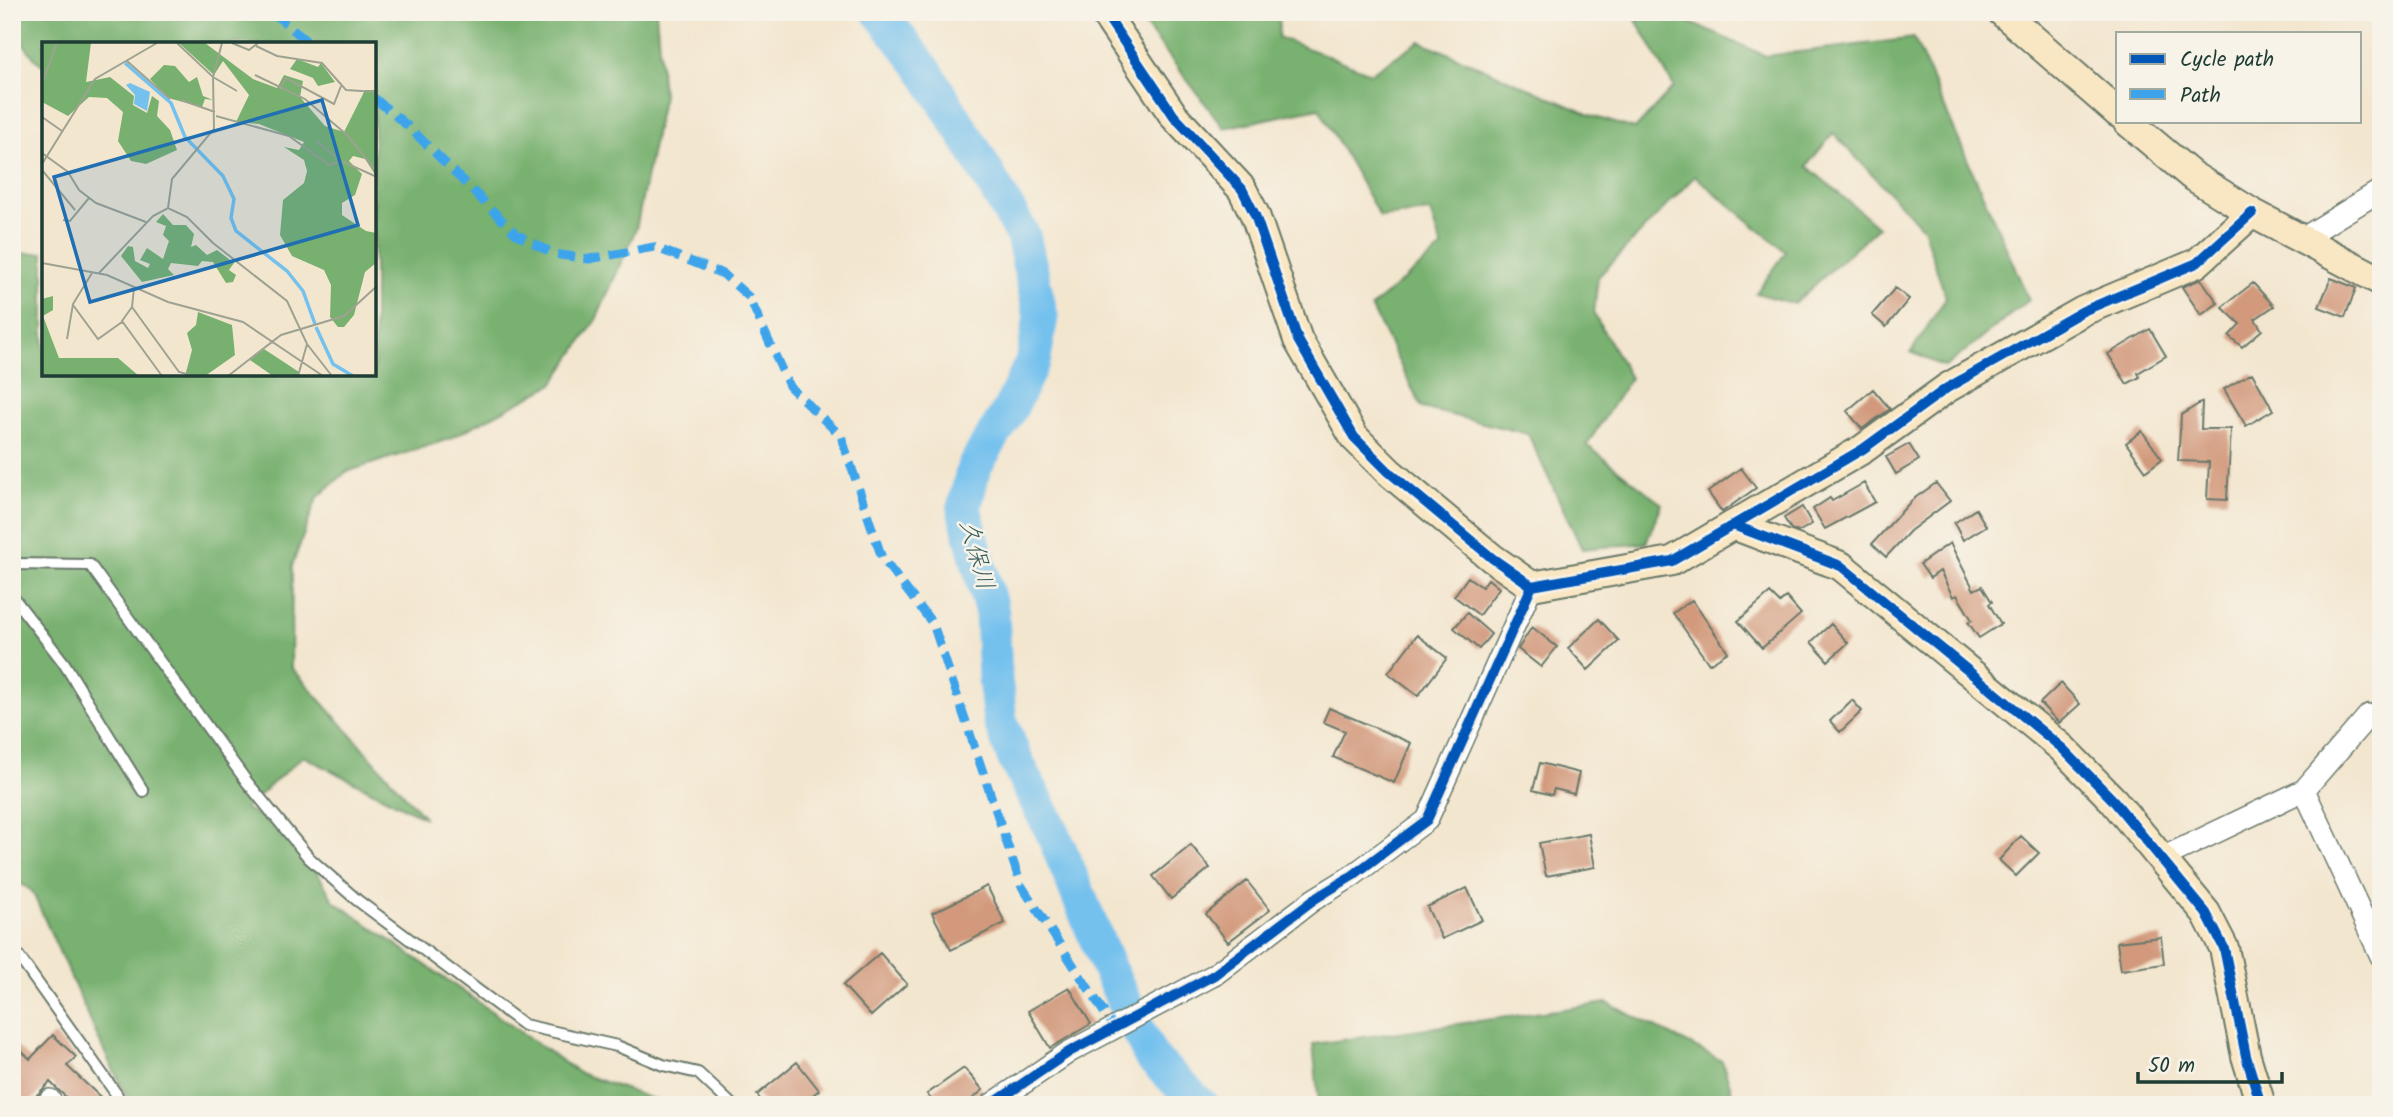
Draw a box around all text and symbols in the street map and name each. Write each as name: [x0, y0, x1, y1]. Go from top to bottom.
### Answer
legend: [2116, 32, 2362, 122]
inset map: [42, 42, 376, 376]
text: Cycle path: [2180, 44, 2274, 77]
text: Path: [2180, 80, 2221, 113]
water label: 久保川: [948, 515, 1004, 595]
scale bar: [2138, 1040, 2281, 1084]
text: 50 m: [2148, 1050, 2195, 1083]

